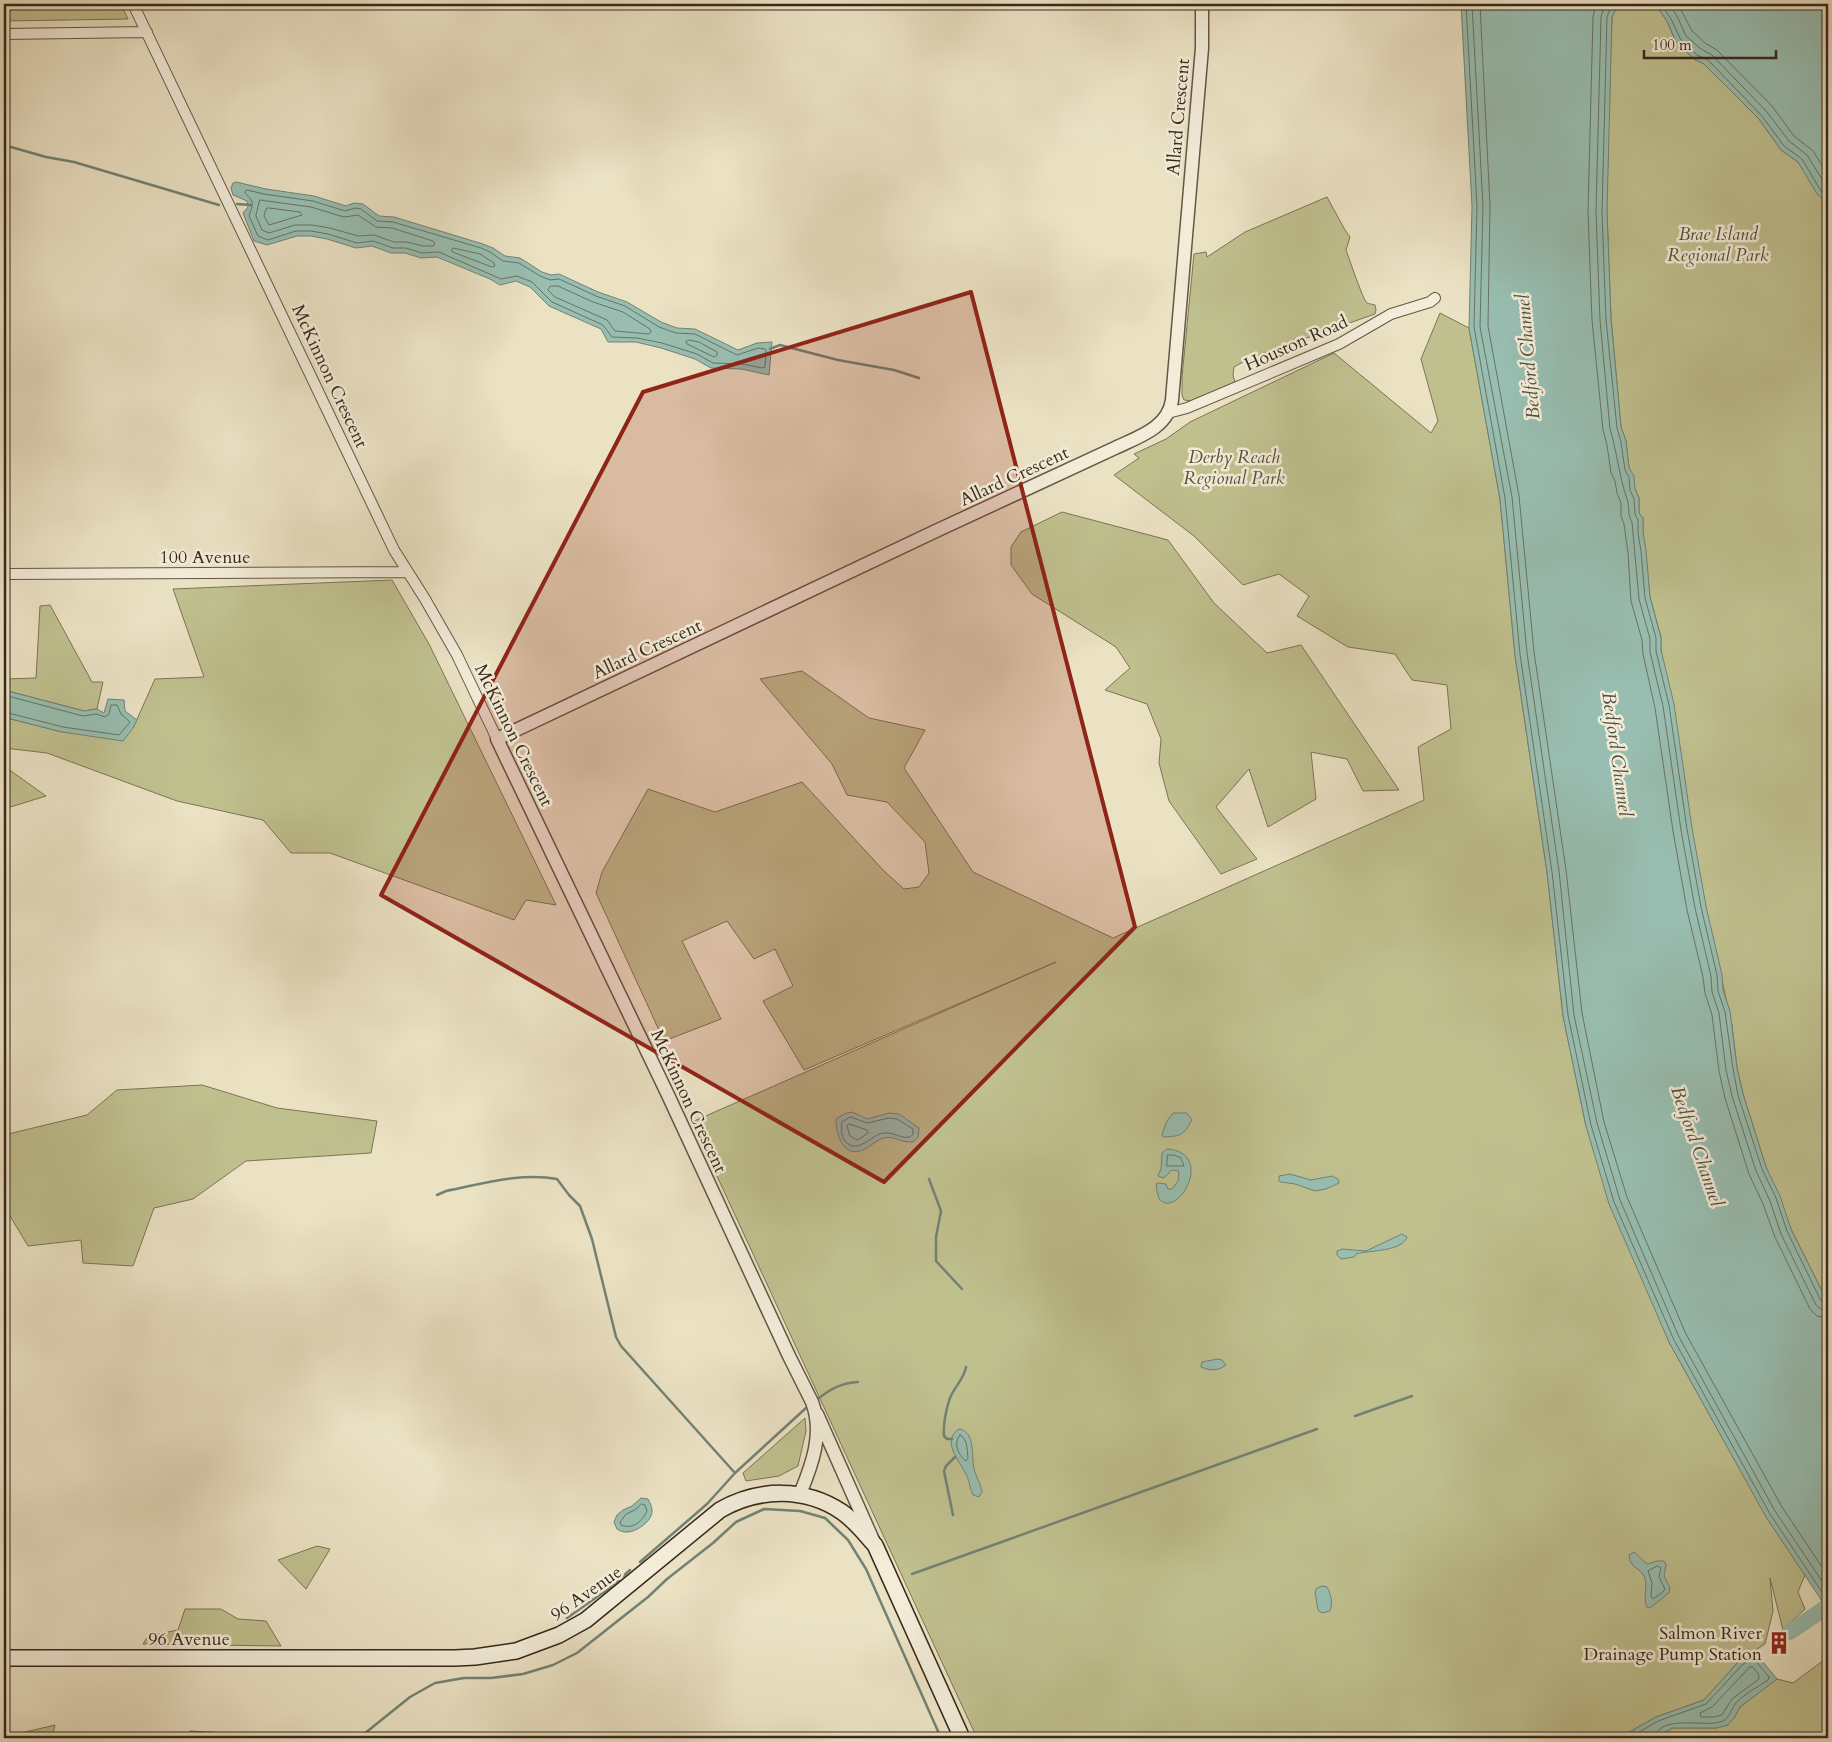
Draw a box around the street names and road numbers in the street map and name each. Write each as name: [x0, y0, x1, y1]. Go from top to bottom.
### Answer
street label: Allard Crescent: [1161, 57, 1196, 177]
street label: McKinnon Crescent: [285, 300, 374, 452]
street label: Houston Road: [1241, 309, 1352, 377]
street label: Allard Crescent: [956, 440, 1073, 513]
street label: 100 Avenue: [160, 545, 250, 570]
street label: Allard Crescent: [589, 613, 706, 686]
street label: McKinnon Crescent: [468, 660, 559, 811]
street label: McKinnon Crescent: [644, 1025, 733, 1177]
street label: 96 Avenue: [546, 1560, 627, 1627]
street label: 96 Avenue: [148, 1627, 230, 1652]

